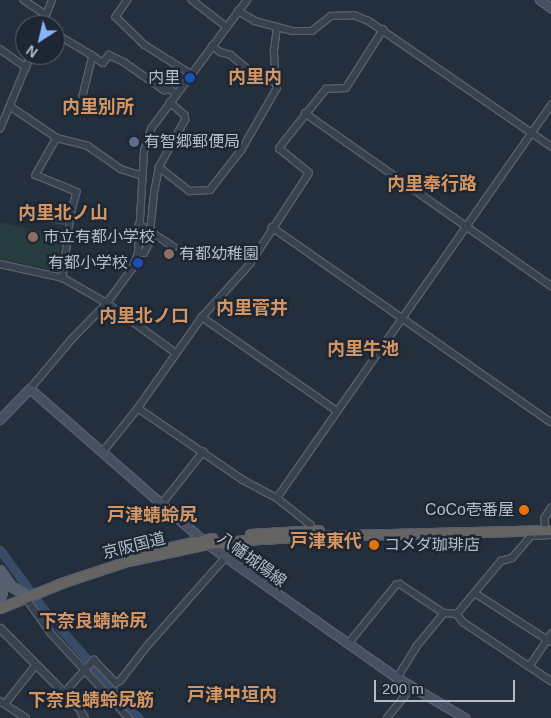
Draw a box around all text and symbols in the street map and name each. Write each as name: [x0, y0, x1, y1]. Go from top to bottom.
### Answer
north arrow: [15, 15, 65, 65]
text: N: [23, 42, 41, 61]
district label: 内里内: [228, 66, 282, 88]
place label: 内里: [148, 68, 180, 88]
marker: 内里: [184, 72, 196, 84]
district label: 内里別所: [62, 96, 134, 118]
place label: 有智郷郵便局: [144, 132, 240, 152]
marker: 有智郷郵便局: [128, 136, 140, 148]
district label: 内里奉行路: [387, 173, 477, 195]
district label: 内里北ノ山: [18, 202, 108, 224]
place label: 市立有都小学校: [43, 227, 155, 247]
marker: 市立有都小学校: [27, 231, 39, 243]
place label: 有都幼稚園: [179, 244, 259, 264]
marker: 有都幼稚園: [163, 248, 175, 260]
place label: 有都小学校: [48, 253, 128, 273]
marker: 有都小学校: [132, 257, 144, 269]
district label: 内里菅井: [216, 297, 288, 319]
district label: 内里北ノ口: [99, 305, 189, 327]
district label: 内里牛池: [327, 338, 399, 360]
place label: CoCo壱番屋: [425, 500, 514, 520]
district label: 戸津蜻蛉尻: [107, 504, 197, 526]
marker: CoCo壱番屋: [518, 504, 530, 516]
street label: 京阪国道: [101, 529, 167, 563]
street label: 八幡城陽線: [214, 529, 290, 591]
district label: 戸津東代: [290, 530, 362, 552]
place label: コメダ珈琲店: [384, 535, 480, 555]
marker: コメダ珈琲店: [368, 539, 380, 551]
district label: 下奈良蜻蛉尻: [39, 610, 147, 632]
scale bar: [376, 670, 517, 702]
text: 200 m: [382, 680, 424, 697]
district label: 戸津中垣内: [187, 684, 277, 706]
district label: 下奈良蜻蛉尻筋: [28, 689, 154, 711]

